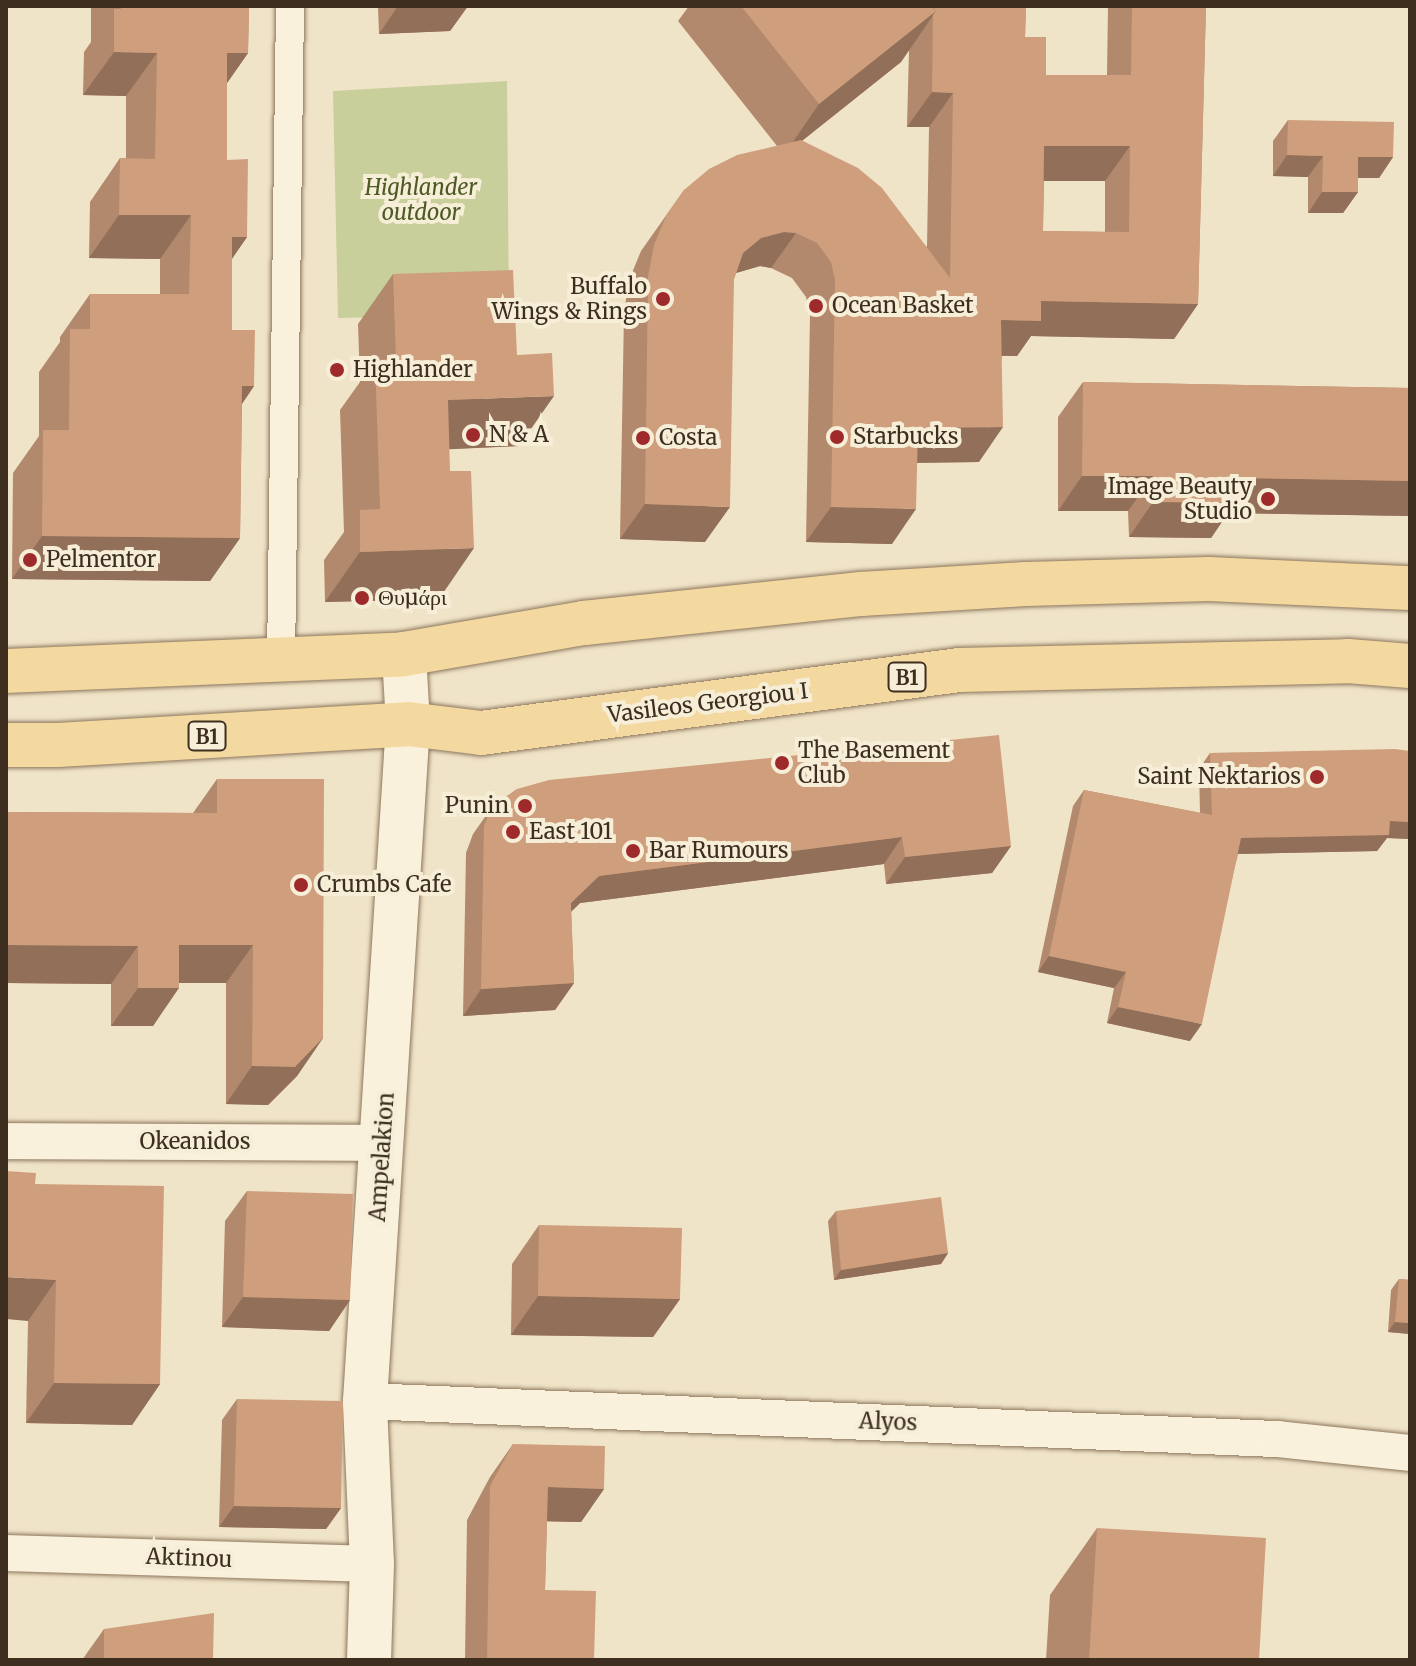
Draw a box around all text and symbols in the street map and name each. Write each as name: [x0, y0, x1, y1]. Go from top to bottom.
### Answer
park label: Highlander outdoor: [365, 174, 477, 226]
place label: Buffalo Wings & Rings: [492, 273, 647, 324]
marker: Buffalo Wings & Rings: [654, 290, 672, 308]
place label: Ocean Basket: [832, 293, 974, 319]
marker: Ocean Basket: [807, 297, 825, 315]
place label: Highlander: [353, 357, 473, 383]
marker: Highlander: [328, 361, 346, 379]
place label: N & A: [489, 422, 549, 448]
place label: Starbucks: [853, 424, 958, 450]
place label: Costa: [659, 425, 717, 451]
marker: N & A: [464, 426, 482, 444]
marker: Starbucks: [828, 428, 846, 446]
marker: Costa: [634, 429, 652, 447]
place label: Image Beauty Studio: [1107, 473, 1252, 524]
marker: Image Beauty Studio: [1259, 490, 1277, 508]
place label: Pelmentor: [46, 547, 156, 573]
marker: Pelmentor: [21, 551, 39, 569]
place label: Θυμάρι: [378, 585, 447, 611]
marker: Θυμάρι: [353, 589, 371, 607]
road number: B1: [887, 661, 927, 693]
street label: Vasileos Georgiou I: [606, 678, 810, 728]
road number: B1: [187, 720, 227, 752]
place label: The Basement Club: [798, 737, 950, 788]
marker: The Basement Club: [773, 754, 791, 772]
place label: Saint Nektarios: [1137, 764, 1301, 790]
marker: Saint Nektarios: [1308, 768, 1326, 786]
place label: Punin: [445, 793, 509, 819]
marker: Punin: [516, 797, 534, 815]
place label: East 101: [529, 819, 612, 845]
marker: East 101: [504, 823, 522, 841]
place label: Bar Rumours: [649, 838, 789, 864]
marker: Bar Rumours: [624, 842, 642, 860]
place label: Crumbs Cafe: [317, 872, 451, 898]
marker: Crumbs Cafe: [292, 876, 310, 894]
street label: Ampelakion: [364, 1091, 400, 1223]
street label: Okeanidos: [140, 1129, 250, 1155]
street label: Alyos: [858, 1408, 918, 1436]
street label: Aktinou: [145, 1543, 233, 1573]

